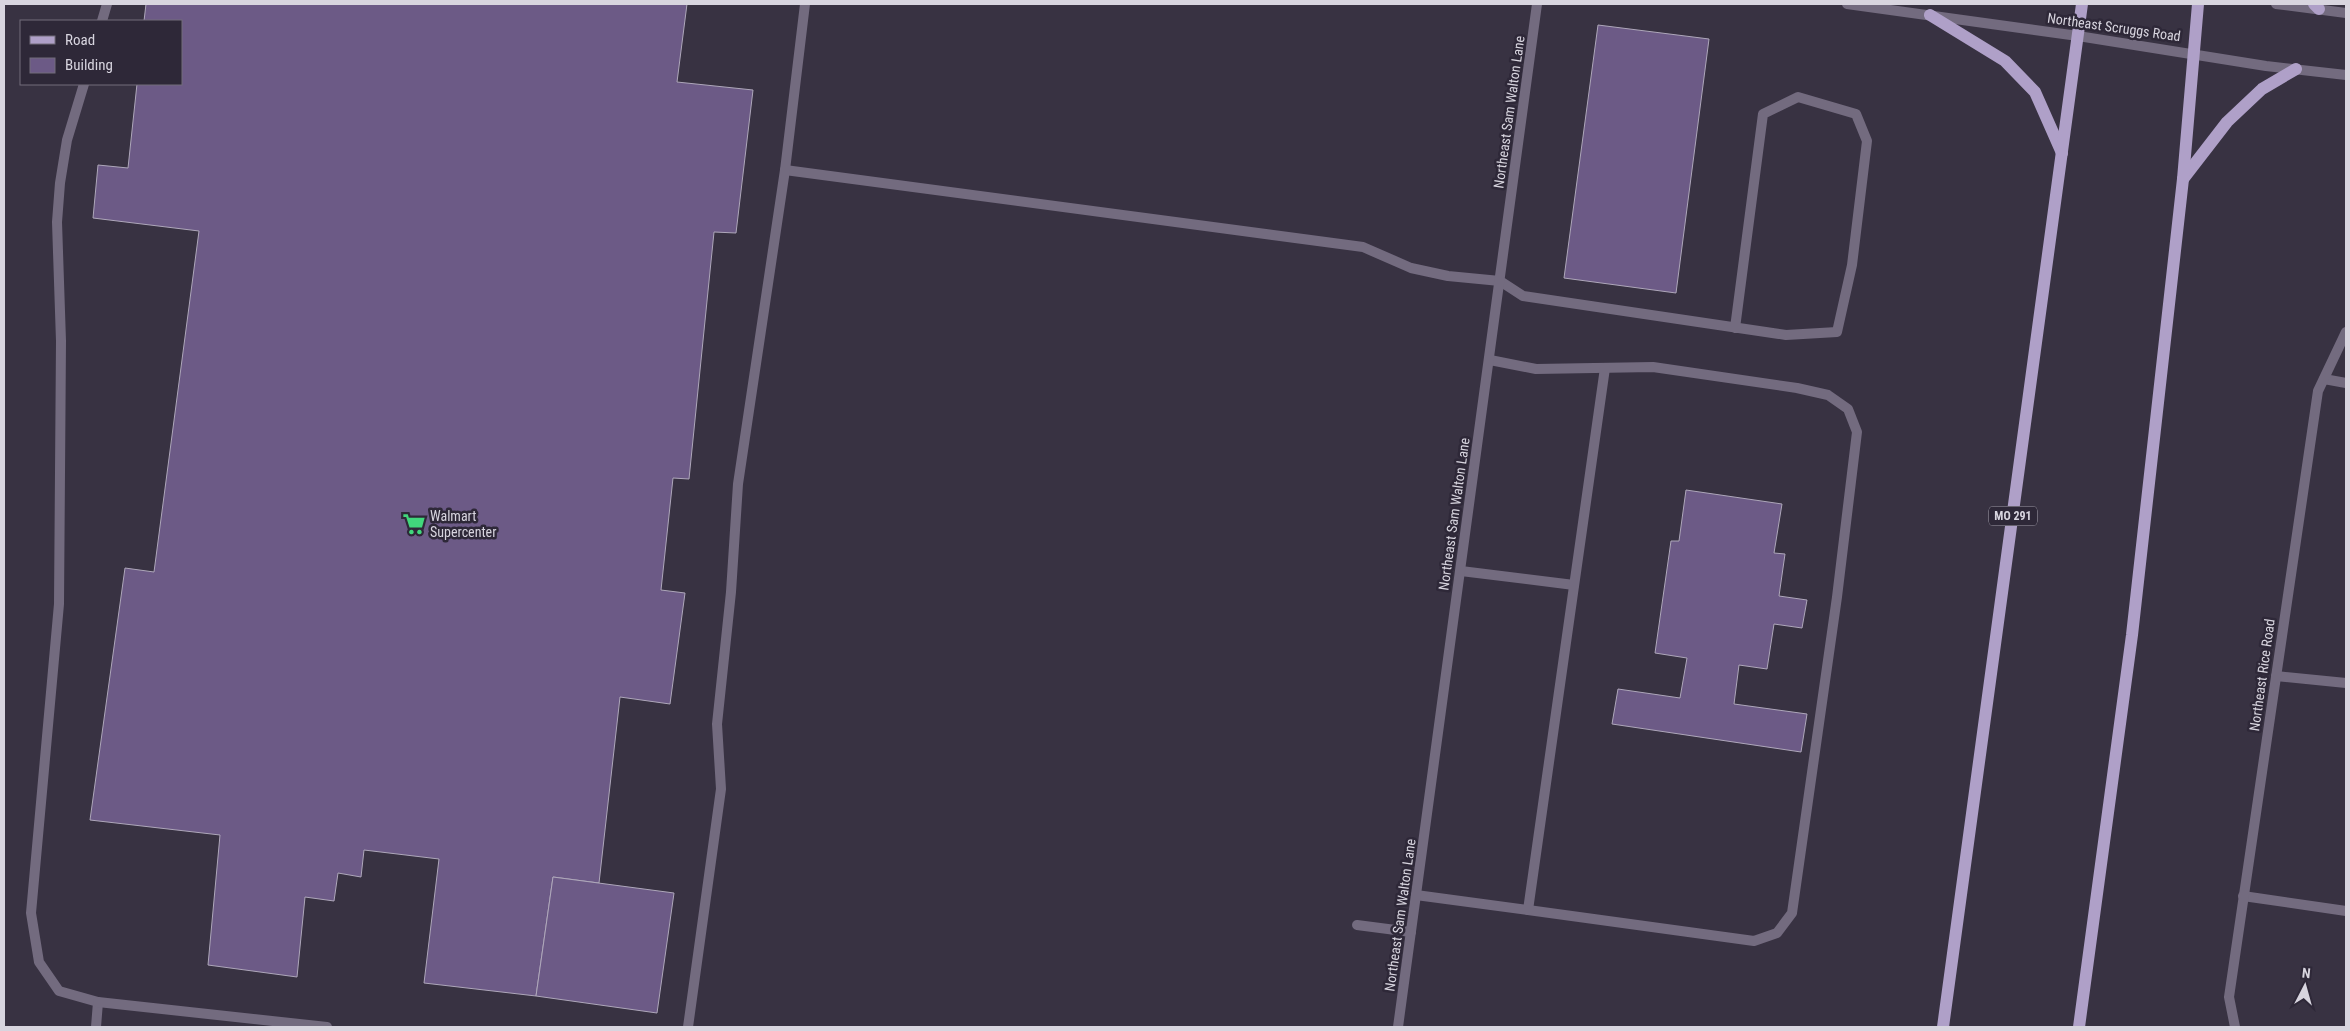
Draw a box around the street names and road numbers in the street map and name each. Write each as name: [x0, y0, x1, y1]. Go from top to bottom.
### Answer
street label: Northeast Scruggs Road: [2046, 10, 2182, 44]
street label: Northeast Sam Walton Lane: [1490, 34, 1528, 189]
street label: Northeast Sam Walton Lane: [1435, 436, 1473, 591]
road number: MO 291: [1989, 506, 2037, 526]
street label: Northeast Rice Road: [2246, 618, 2278, 732]
street label: Northeast Sam Walton Lane: [1381, 837, 1419, 992]

